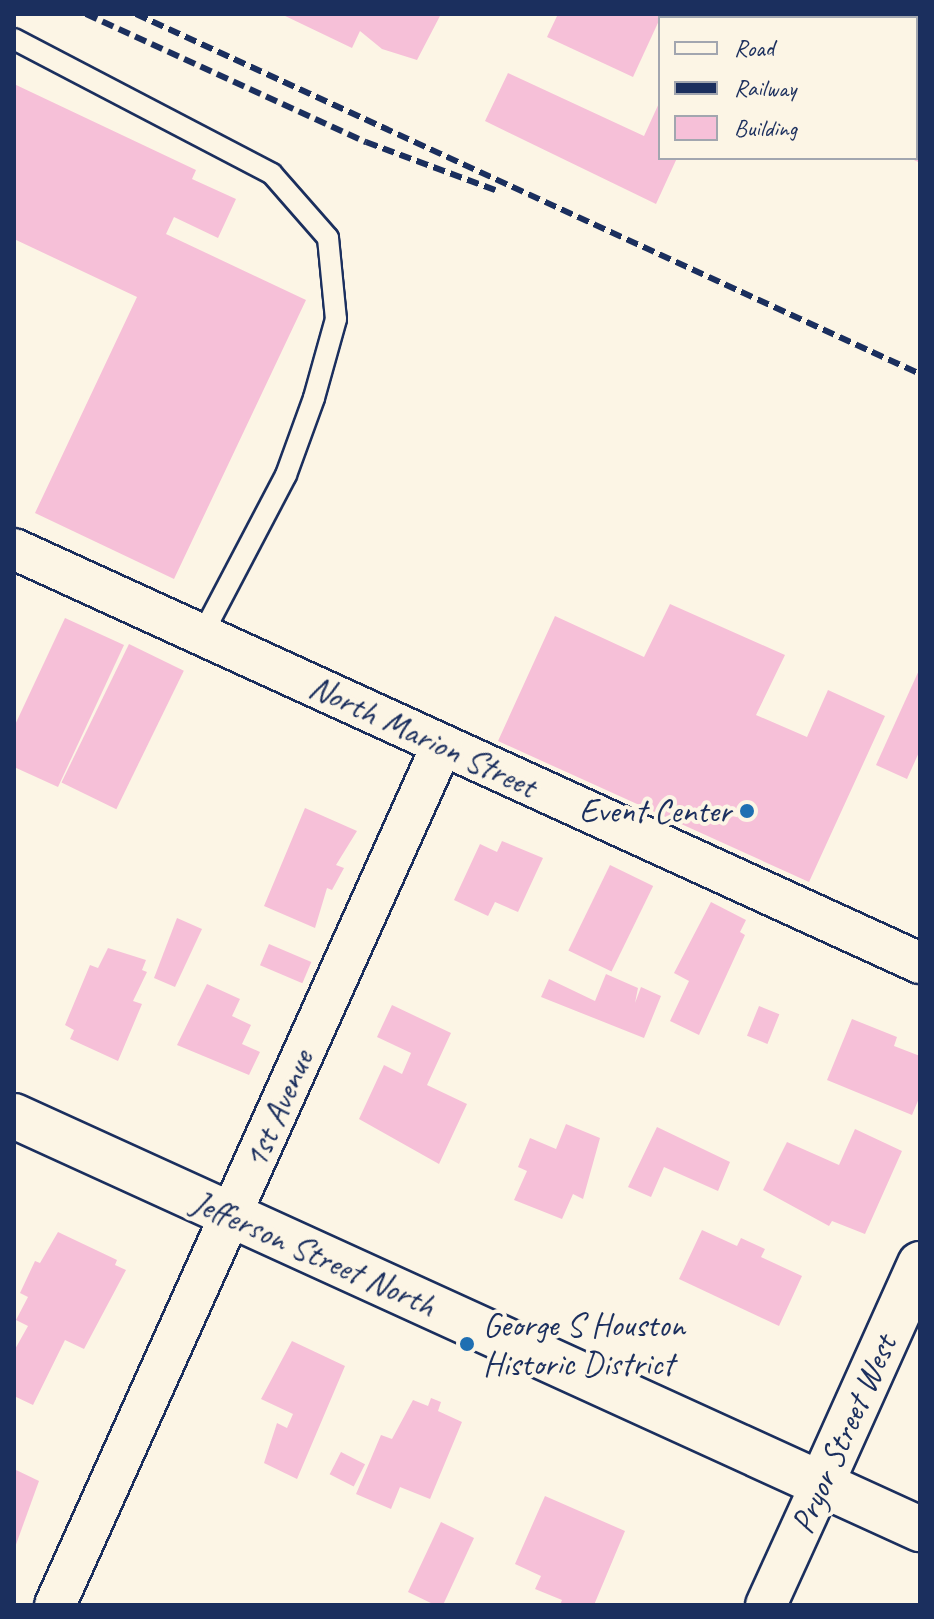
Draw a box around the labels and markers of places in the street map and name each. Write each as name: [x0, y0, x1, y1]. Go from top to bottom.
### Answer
place label: Event Center: [579, 791, 731, 831]
marker: Event Center: [738, 802, 756, 820]
place label: George S Houston Historic District: [483, 1304, 685, 1384]
marker: George S Houston Historic District: [458, 1335, 476, 1353]

